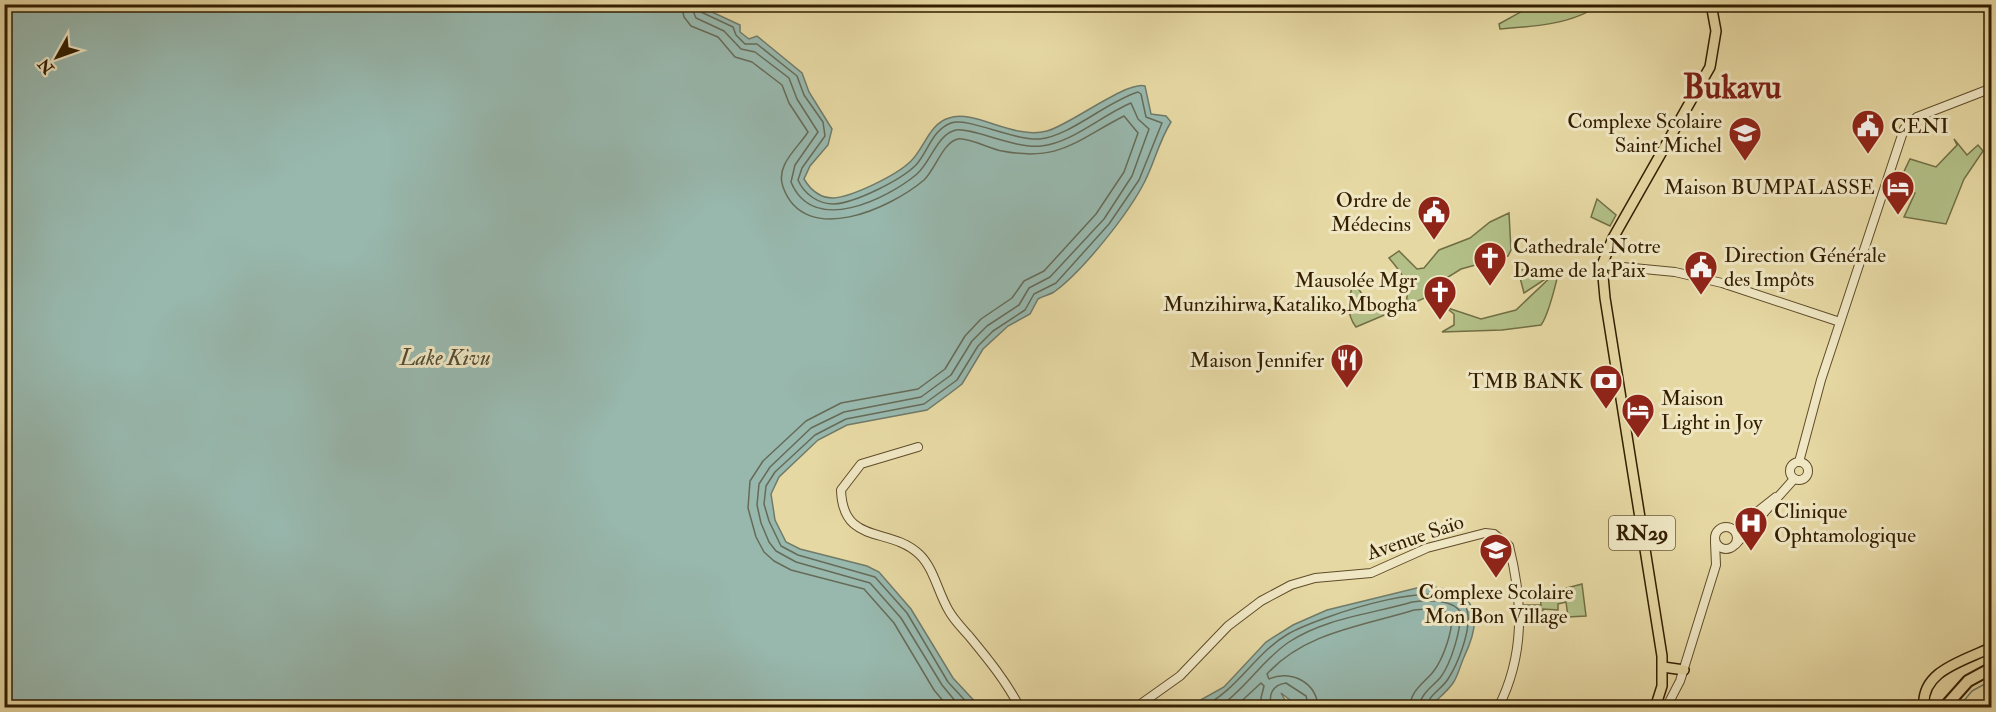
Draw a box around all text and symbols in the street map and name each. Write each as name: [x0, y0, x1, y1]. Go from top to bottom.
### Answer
north arrow: [27, 27, 87, 87]
text: N: [34, 54, 59, 79]
district label: Bukavu: [1683, 67, 1781, 108]
place label: Complexe Scolaire Saint Michel: [1567, 108, 1723, 159]
public building icon: CENI: [1850, 108, 1886, 155]
place label: CENI: [1891, 113, 1949, 140]
school or university icon: Complexe Scolaire Saint Michel: [1727, 115, 1763, 162]
hotel icon: Maison BUMPALASSE: [1880, 169, 1916, 216]
place label: Maison BUMPALASSE: [1664, 174, 1875, 201]
place label: Ordre de Médecins: [1331, 187, 1411, 238]
public building icon: Ordre de Médecins: [1416, 194, 1452, 241]
place label: Cathedrale Notre Dame de la Paix: [1513, 233, 1661, 284]
church icon: Cathedrale Notre Dame de la Paix: [1472, 240, 1508, 287]
place label: Direction Générale des Impôts: [1724, 242, 1886, 293]
public building icon: Direction Générale des Impôts: [1683, 249, 1719, 296]
place label: Mausolée Mgr Munzihirwa,Kataliko,Mbogha: [1163, 267, 1417, 318]
church icon: Mausolée Mgr Munzihirwa,Kataliko,Mbogha: [1422, 274, 1458, 321]
restaurant icon: Maison Jennifer: [1329, 342, 1365, 389]
water label: Lake Kivu: [399, 344, 490, 372]
place label: Maison Jennifer: [1190, 347, 1324, 374]
bank icon: TMB BANK: [1588, 363, 1624, 410]
place label: TMB BANK: [1468, 368, 1583, 395]
place label: Maison Light in Joy: [1661, 385, 1763, 436]
hotel icon: Maison Light in Joy: [1620, 392, 1656, 439]
place label: Clinique Ophtamologique: [1774, 498, 1916, 549]
hospital icon: Clinique Ophtamologique: [1733, 505, 1769, 552]
street label: Avenue Saïo: [1362, 508, 1467, 567]
road number: RN29: [1609, 516, 1675, 550]
school or university icon: Complexe Scolaire Mon Bon Village: [1478, 532, 1514, 579]
place label: Complexe Scolaire Mon Bon Village: [1419, 579, 1574, 630]

